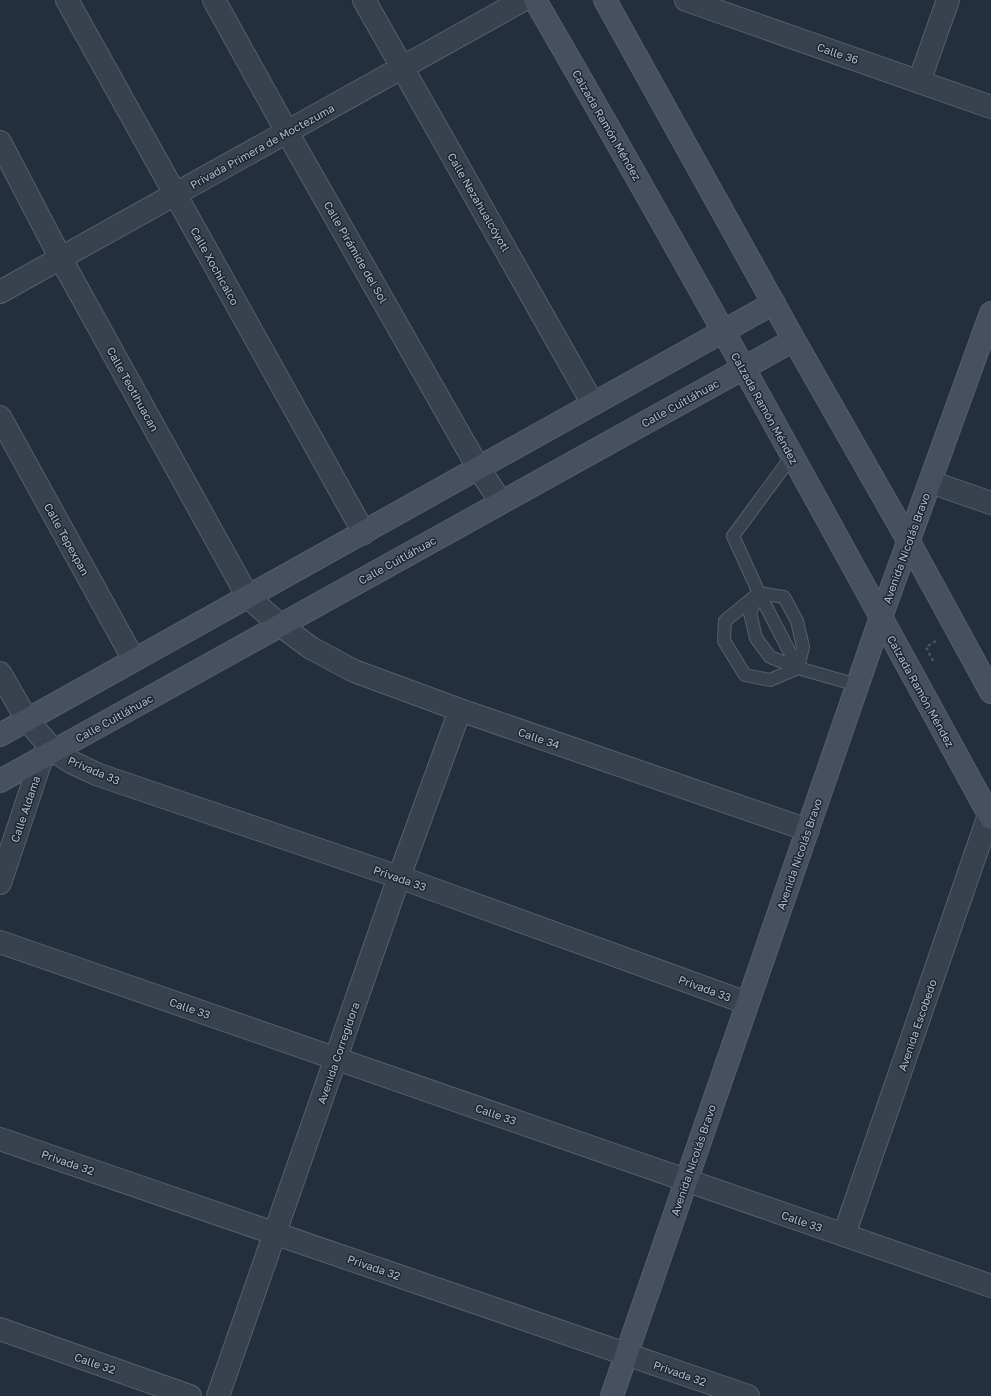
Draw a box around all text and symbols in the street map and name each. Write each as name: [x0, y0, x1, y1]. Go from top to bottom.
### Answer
street label: Calle 36: [816, 40, 861, 66]
street label: Calzada Ramón Méndez: [570, 67, 644, 183]
street label: Privada Primera de Moctezuma: [188, 101, 336, 191]
street label: Calle Nezahualcóyotl: [445, 150, 513, 254]
street label: Calle Pirámide del Sol: [322, 199, 391, 306]
street label: Calle Xochicalco: [188, 225, 242, 308]
street label: Calle Teotihuacan: [104, 345, 162, 433]
street label: Calzada Ramón Méndez: [729, 350, 801, 466]
street label: Calle Cuitláhuac: [639, 376, 721, 430]
street label: Avenida Nicolás Bravo: [880, 491, 932, 605]
street label: Calle Tepexpan: [42, 501, 92, 577]
street label: Calle Cuitláhuac: [356, 533, 438, 587]
street label: Calzada Ramón Méndez: [885, 633, 957, 749]
street label: Calle Cuitláhuac: [73, 691, 155, 745]
street label: Calle 34: [517, 725, 562, 751]
street label: Privada 33: [66, 753, 122, 787]
street label: Calle Aldama: [8, 774, 42, 844]
street label: Avenida Nicolás Bravo: [774, 796, 824, 911]
street label: Privada 33: [372, 863, 428, 893]
street label: Privada 33: [677, 972, 733, 1004]
street label: Avenida Escobedo: [895, 977, 939, 1073]
street label: Calle 33: [168, 995, 212, 1021]
street label: Avenida Corregidora: [314, 1000, 362, 1106]
street label: Calle 33: [474, 1101, 518, 1127]
street label: Avenida Nicolás Bravo: [668, 1102, 718, 1217]
street label: Privada 32: [40, 1147, 96, 1177]
street label: Calle 33: [780, 1208, 824, 1234]
street label: Privada 32: [346, 1252, 402, 1282]
street label: Calle 32: [73, 1350, 117, 1376]
street label: Privada 32: [652, 1358, 708, 1388]

